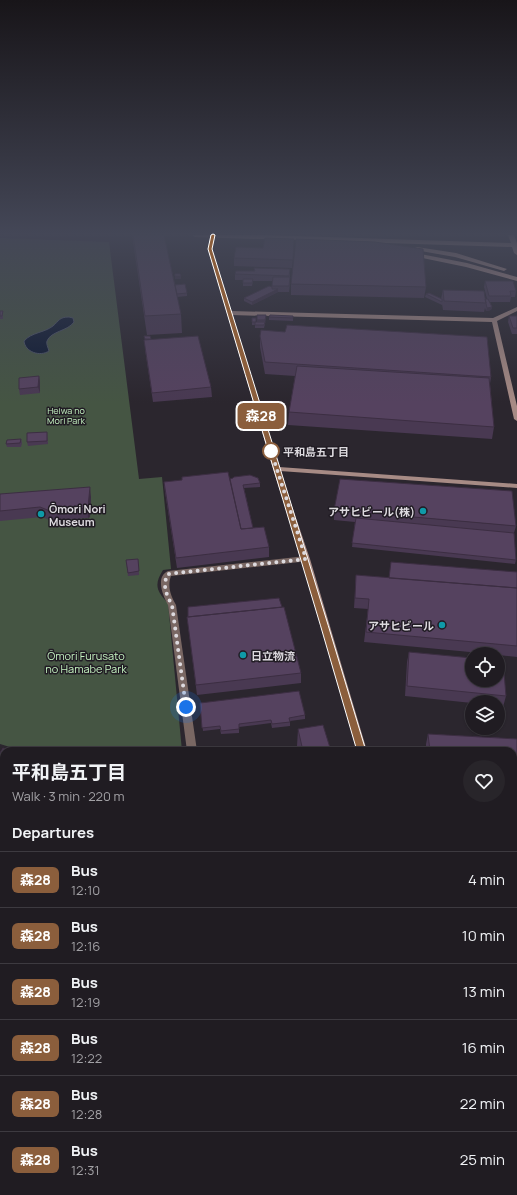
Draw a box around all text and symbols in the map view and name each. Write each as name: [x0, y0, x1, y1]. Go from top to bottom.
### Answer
line badge: 森28: [238, 403, 284, 429]
park label: Heiwa no Mori Park: [47, 404, 86, 427]
text: 森28: [246, 406, 276, 425]
marker: 平和島五丁目: [262, 442, 280, 460]
place label: 平和島五丁目: [283, 444, 349, 459]
place label: Ōmori Nori Museum: [49, 501, 106, 529]
place label: アサヒビール(株): [328, 504, 415, 519]
marker: アサヒビール(株): [418, 506, 428, 516]
marker: Ōmori Nori Museum: [36, 509, 46, 519]
place label: アサヒビール: [368, 618, 434, 633]
marker: アサヒビール: [437, 620, 447, 630]
map controls: [465, 647, 505, 735]
button: locate: [465, 647, 505, 687]
park label: Ōmori Furusato no Hamabe Park: [45, 648, 127, 676]
place label: 日立物流: [251, 648, 295, 663]
marker: 日立物流: [238, 650, 248, 660]
button: layers: [465, 695, 505, 735]
your location: [176, 697, 196, 717]
text: 平和島五丁目: [12, 759, 126, 785]
button: heart: [463, 760, 505, 802]
text: Walk · 3 min · 220 m: [12, 787, 125, 805]
text: Departures: [12, 822, 94, 843]
text: Bus: [71, 860, 98, 881]
text: 4 min: [468, 869, 505, 890]
text: 森28: [20, 870, 51, 889]
text: 12:10: [71, 881, 100, 899]
text: Bus: [71, 916, 98, 937]
text: 10 min: [462, 925, 505, 946]
text: 森28: [20, 926, 51, 945]
text: 12:16: [71, 937, 100, 955]
text: Bus: [71, 972, 98, 993]
text: 13 min: [463, 981, 505, 1002]
text: 森28: [20, 982, 51, 1001]
text: 12:19: [71, 993, 100, 1011]
text: Bus: [71, 1028, 98, 1049]
text: 16 min: [462, 1037, 505, 1058]
text: 森28: [20, 1038, 51, 1057]
text: 12:22: [71, 1049, 102, 1067]
text: Bus: [71, 1084, 98, 1105]
text: 22 min: [460, 1093, 505, 1114]
text: 森28: [20, 1094, 51, 1113]
text: 12:28: [71, 1105, 102, 1123]
text: Bus: [71, 1140, 98, 1161]
text: 25 min: [460, 1149, 505, 1170]
text: 森28: [20, 1150, 51, 1169]
text: 12:31: [71, 1161, 100, 1179]

